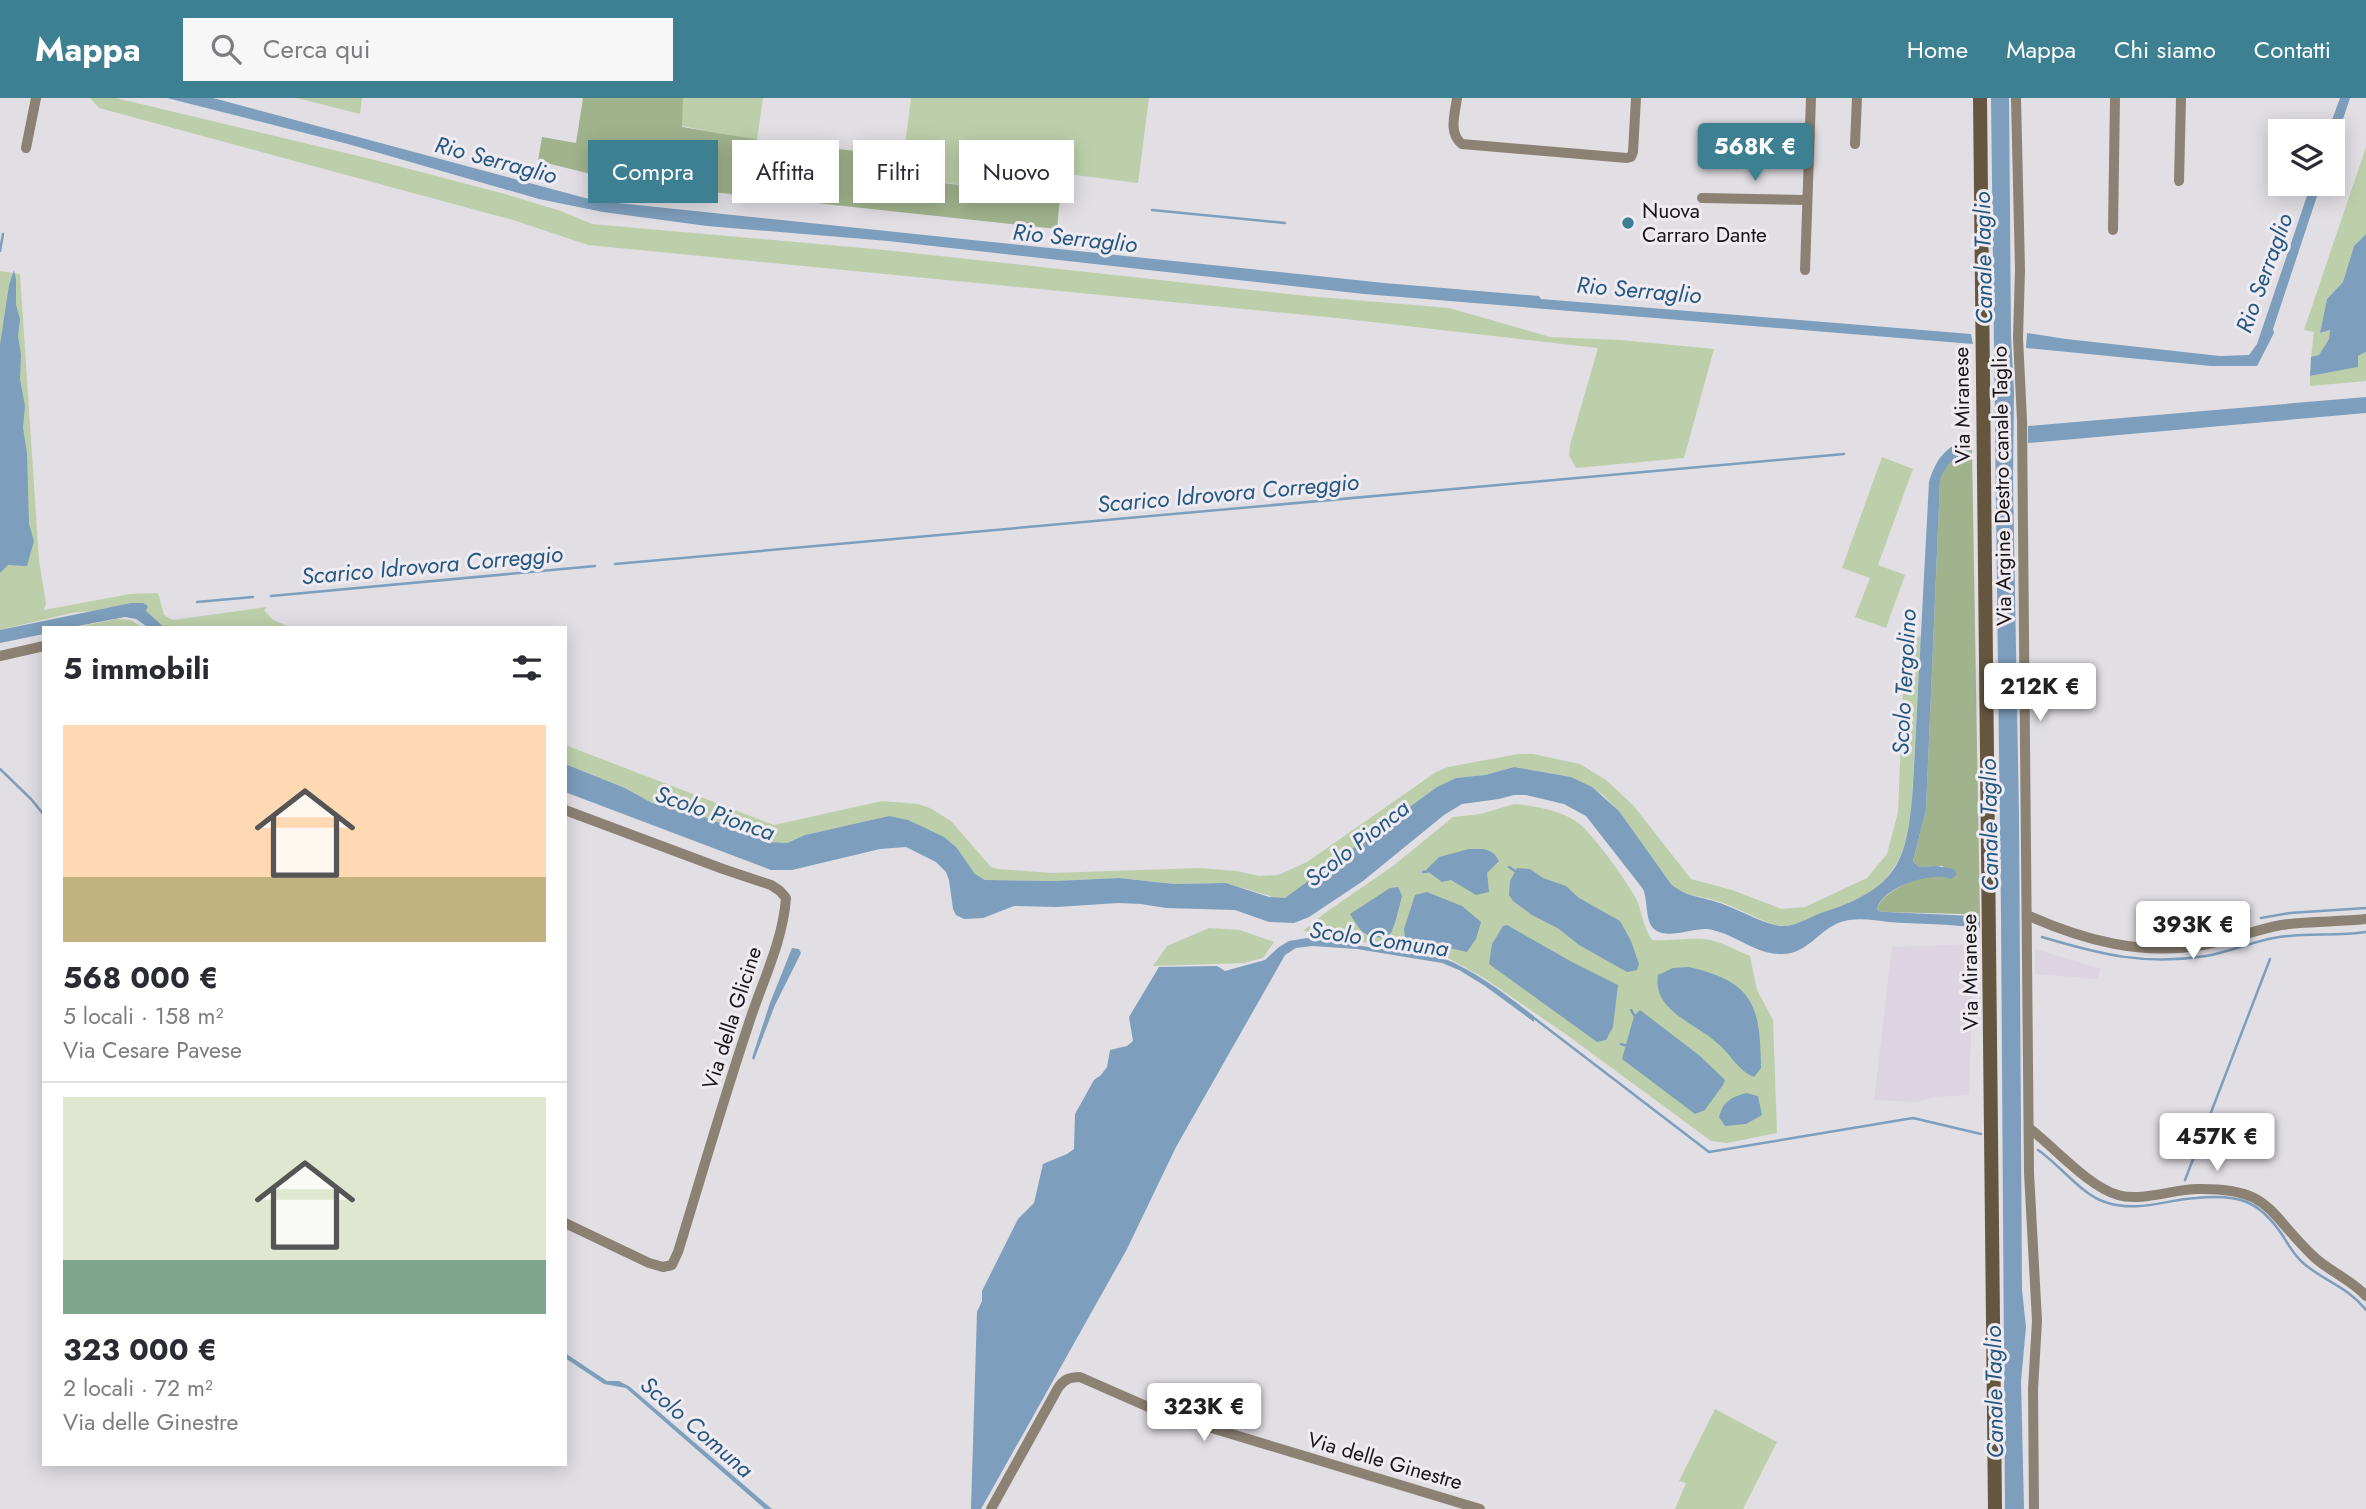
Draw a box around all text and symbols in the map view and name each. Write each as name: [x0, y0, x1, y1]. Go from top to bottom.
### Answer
search box: [183, 18, 673, 81]
text: Mappa: [35, 26, 141, 73]
icon: search: [207, 30, 245, 68]
text: Cerca qui: [263, 30, 370, 68]
text: Home: [1907, 32, 1968, 67]
text: Mappa: [2006, 32, 2076, 67]
text: Chi siamo: [2114, 32, 2216, 67]
text: Contatti: [2254, 32, 2331, 67]
map controls: [2268, 119, 2345, 196]
button: layers: [2268, 119, 2345, 196]
pin: 568K €: [1698, 123, 1812, 183]
water label: Rio Serraglio: [431, 127, 562, 193]
text: 568K €: [1714, 129, 1796, 163]
chip: Compra: [588, 140, 718, 203]
chip: Affitta: [732, 140, 839, 203]
chip: Filtri: [853, 140, 945, 203]
chip: Nuovo: [959, 140, 1074, 203]
water label: Canale Taglio: [1965, 191, 2001, 325]
place label: Nuova Carraro Dante: [1642, 196, 1767, 250]
water label: Rio Serraglio: [2227, 208, 2302, 338]
water label: Rio Serraglio: [1011, 215, 1140, 262]
marker: Nuova Carraro Dante: [1620, 215, 1636, 231]
water label: Rio Serraglio: [1575, 268, 1704, 312]
street label: Via Miranese: [1946, 346, 1978, 464]
street label: Via Argine Destro canale Taglio: [1985, 346, 2019, 626]
water label: Scarico Idrovora Correggio: [1096, 465, 1361, 521]
water label: Scarico Idrovora Correggio: [300, 537, 565, 593]
water label: Scolo Tergolino: [1883, 607, 1925, 756]
text: 5 immobili: [63, 647, 210, 690]
icon: filters: [508, 649, 546, 687]
pin: 212K €: [1983, 664, 2097, 723]
text: 212K €: [2000, 669, 2080, 703]
water label: Canale Taglio: [1971, 758, 2007, 892]
icon: home: [242, 770, 368, 896]
water label: Scolo Pionca: [651, 777, 780, 849]
water label: Scolo Pionca: [1297, 791, 1417, 895]
pin: 393K €: [2136, 902, 2250, 961]
text: 393K €: [2152, 907, 2234, 941]
water label: Scolo Comuna: [1307, 912, 1451, 966]
street label: Via Miranese: [1954, 913, 1986, 1031]
street label: Via della Glicine: [695, 943, 769, 1093]
text: 568 000 €: [63, 956, 218, 999]
text: 5 locali · 158 m²: [63, 999, 223, 1033]
text: Via Cesare Pavese: [63, 1033, 242, 1067]
pin: 457K €: [2160, 1114, 2274, 1173]
text: 457K €: [2176, 1119, 2258, 1153]
icon: home: [242, 1142, 368, 1268]
water label: Canale Taglio: [1976, 1325, 2012, 1459]
text: 323 000 €: [63, 1328, 217, 1371]
water label: Scolo Comuna: [633, 1368, 761, 1486]
text: 2 locali · 72 m²: [63, 1371, 213, 1405]
pin: 323K €: [1147, 1384, 1261, 1443]
text: 323K €: [1163, 1389, 1245, 1423]
text: Via delle Ginestre: [63, 1405, 238, 1439]
street label: Via delle Ginestre: [1304, 1425, 1466, 1498]

